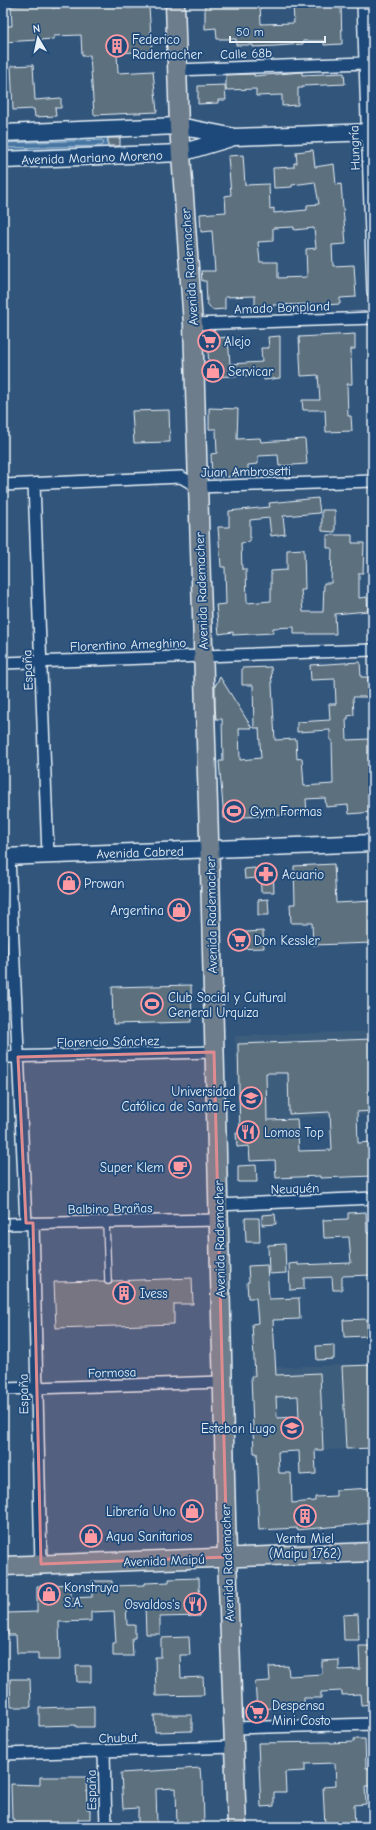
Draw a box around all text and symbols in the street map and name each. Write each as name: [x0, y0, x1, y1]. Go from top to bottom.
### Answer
north arrow: [18, 18, 58, 58]
scale bar: [230, 18, 325, 44]
text: N: [32, 22, 41, 36]
text: 50 m: [236, 25, 264, 39]
place label: Federico Rademacher: [132, 32, 203, 62]
building icon: Federico Rademacher: [104, 33, 130, 59]
street label: Calle 68b: [220, 45, 272, 62]
street label: Hungría: [346, 125, 363, 171]
street label: Avenida Mariano Moreno: [21, 148, 163, 167]
street label: Avenida Rademacher: [178, 207, 201, 326]
street label: Amado Bonpland: [234, 298, 330, 317]
supermarket icon: Alejo: [196, 328, 222, 354]
place label: Alejo: [224, 334, 251, 349]
shop icon: Servicar: [200, 358, 226, 384]
place label: Servicar: [228, 364, 274, 379]
street label: Juan Ambrosetti: [201, 463, 291, 480]
street label: Avenida Rademacher: [192, 531, 211, 650]
street label: Florentino Ameghino: [69, 635, 187, 654]
street label: España: [19, 649, 36, 691]
sports icon: Gym Formas: [221, 798, 247, 824]
place label: Gym Formas: [250, 804, 322, 819]
street label: Avenida Cabred: [96, 843, 184, 862]
street label: Avenida Rademacher: [203, 855, 220, 974]
pharmacy icon: Acuario: [253, 861, 279, 887]
place label: Acuario: [282, 867, 324, 882]
shop icon: Prowan: [56, 870, 82, 896]
place label: Prowan: [84, 876, 124, 891]
shop icon: Argentina: [166, 897, 192, 923]
place label: Argentina: [111, 903, 164, 918]
supermarket icon: Don Kessler: [226, 927, 252, 953]
place label: Don Kessler: [254, 933, 321, 948]
place label: Club Social y Cultural General Urquiza: [168, 990, 286, 1020]
sports icon: Club Social y Cultural General Urquiza: [139, 991, 165, 1017]
street label: Florencio Sánchez: [57, 1033, 160, 1050]
place label: Universidad Católica de Santa Fe: [121, 1084, 236, 1114]
school or university icon: Universidad Católica de Santa Fe: [238, 1085, 264, 1111]
restaurant icon: Lomos Top: [235, 1119, 261, 1145]
place label: Lomos Top: [264, 1125, 324, 1140]
cafe icon: Super Klem: [167, 1154, 193, 1180]
place label: Super Klem: [100, 1160, 164, 1175]
street label: Avenida Rademacher: [211, 1179, 228, 1298]
street label: Neuquén: [270, 1180, 320, 1197]
street label: Balbino Brañas: [67, 1200, 153, 1217]
building icon: Ivess: [111, 1280, 137, 1306]
place label: Ivess: [140, 1286, 168, 1301]
street label: Formosa: [88, 1364, 136, 1381]
street label: España: [16, 1373, 31, 1415]
school or university icon: Esteban Lugo: [279, 1415, 305, 1441]
place label: Esteban Lugo: [201, 1421, 276, 1436]
shop icon: Librería Uno: [179, 1498, 205, 1524]
street label: Avenida Rademacher: [218, 1503, 237, 1622]
building icon: Venta Miel (Maipu 1762): [292, 1503, 318, 1529]
place label: Librería Uno: [106, 1504, 176, 1519]
shop icon: Aqua Sanitarios: [78, 1523, 104, 1549]
place label: Aqua Sanitarios: [106, 1529, 192, 1544]
place label: Venta Miel (Maipu 1762): [269, 1531, 341, 1561]
street label: Avenida Maipú: [123, 1552, 205, 1569]
place label: Konstruya S.A.: [64, 1580, 119, 1610]
shop icon: Konstruya S.A.: [36, 1581, 62, 1607]
restaurant icon: Osvaldos's: [182, 1591, 208, 1617]
place label: Osvaldos's: [124, 1597, 180, 1612]
place label: Despensa Mini Costo: [272, 1698, 331, 1728]
supermarket icon: Despensa Mini Costo: [244, 1699, 270, 1725]
street label: Chubut: [98, 1729, 139, 1746]
street label: España: [84, 1769, 99, 1811]

